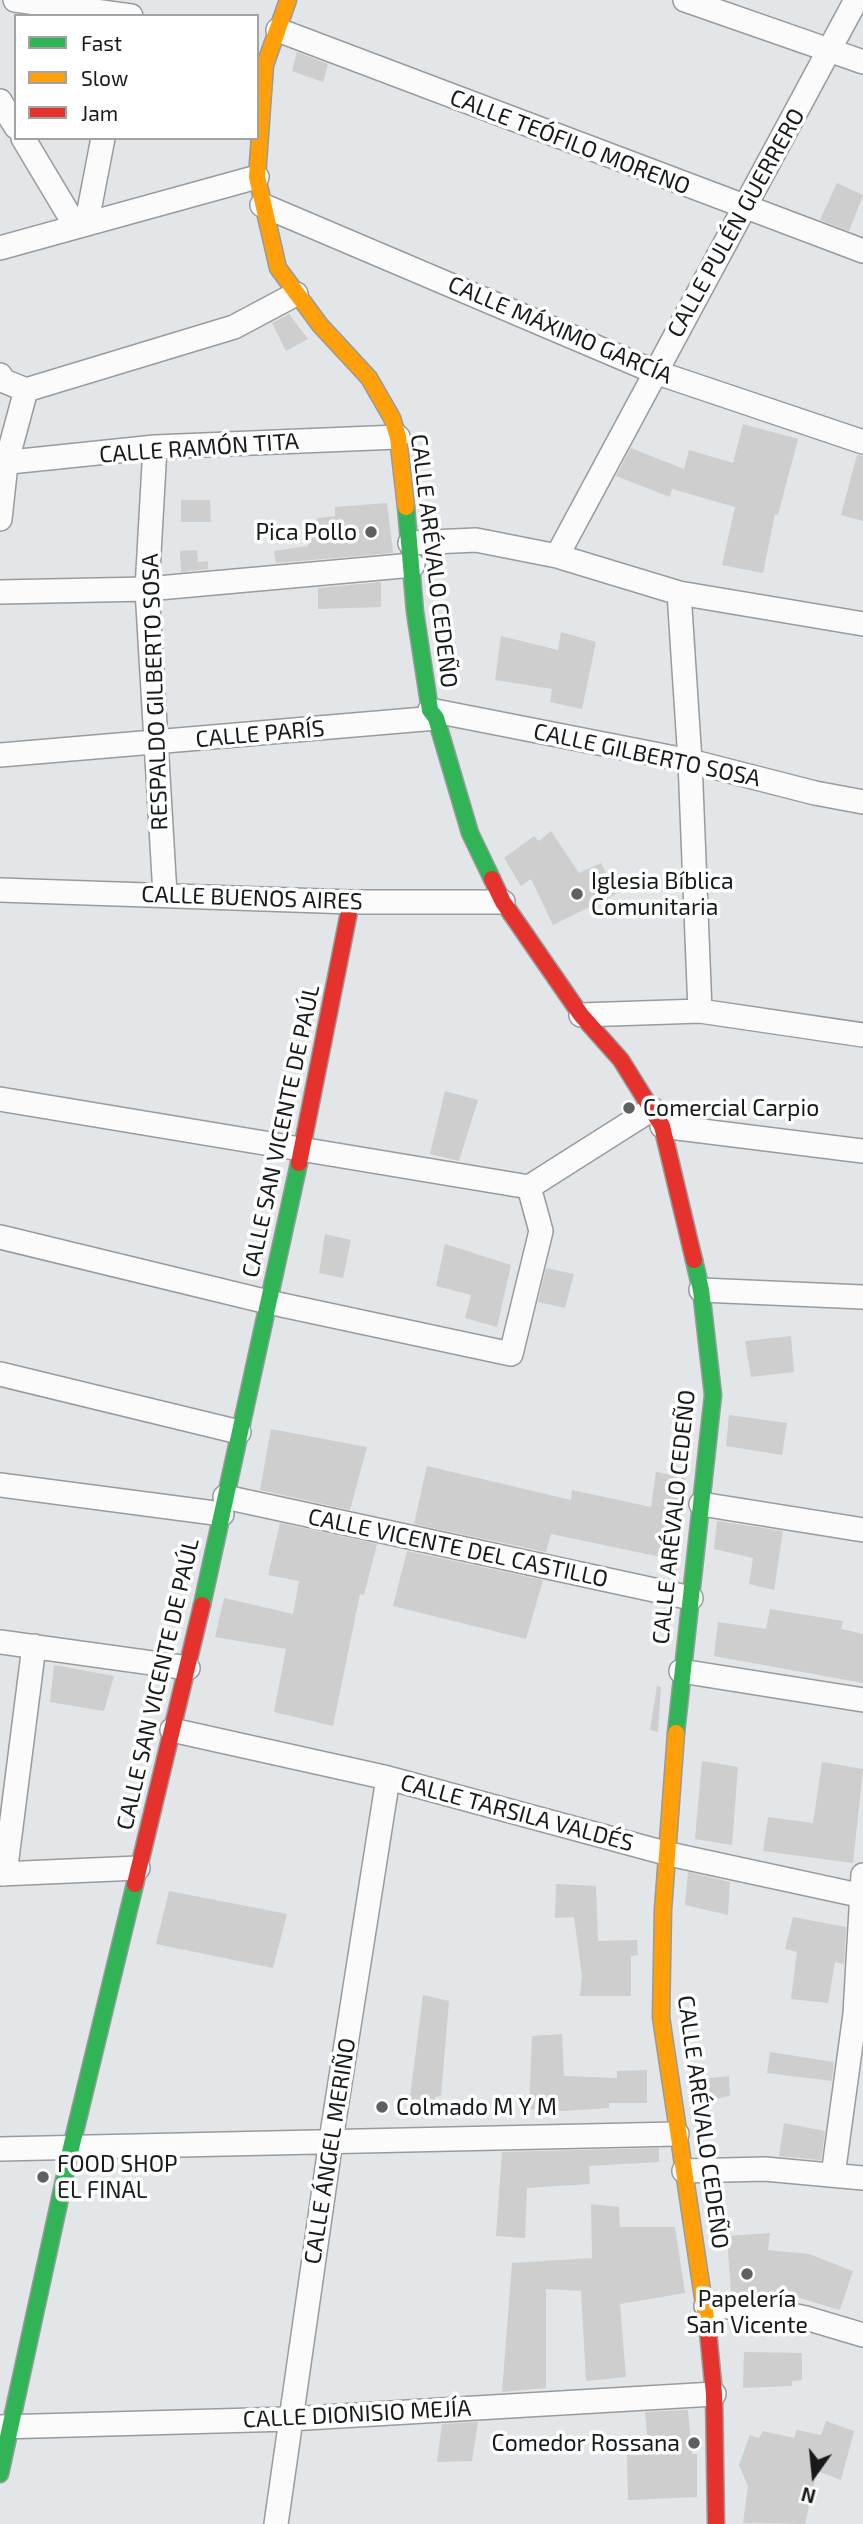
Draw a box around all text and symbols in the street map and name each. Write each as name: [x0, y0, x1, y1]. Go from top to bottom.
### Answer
legend: [14, 14, 259, 140]
text: Fast: [81, 30, 122, 55]
text: Slow: [81, 65, 128, 90]
street label: CALLE TEÓFILO MORENO: [446, 83, 694, 201]
text: Jam: [81, 100, 118, 125]
street label: CALLE PULÉN GUERRERO: [662, 104, 810, 342]
street label: CALLE MÁXIMO GARCÍA: [444, 270, 676, 390]
street label: CALLE RAMÓN TITA: [98, 427, 300, 469]
street label: CALLE ARÉVALO CEDEÑO: [405, 432, 463, 690]
place label: Pica Pollo: [256, 518, 357, 546]
marker: Pica Pollo: [363, 524, 379, 540]
street label: RESPALDO GILBERTO SOSA: [136, 553, 174, 831]
street label: CALLE PARÍS: [194, 715, 326, 753]
street label: CALLE GILBERTO SOSA: [531, 717, 763, 793]
place label: Iglesia Bíblica Comunitaria: [591, 867, 734, 921]
street label: CALLE BUENOS AIRES: [141, 880, 363, 916]
marker: Iglesia Bíblica Comunitaria: [569, 886, 585, 902]
street label: CALLE SAN VICENTE DE PAÚL: [236, 982, 326, 1280]
place label: Comercial Carpio: [643, 1094, 819, 1122]
marker: Comercial Carpio: [621, 1100, 637, 1116]
street label: CALLE ARÉVALO CEDEÑO: [647, 1388, 701, 1646]
street label: CALLE VICENTE DEL CASTILLO: [305, 1503, 611, 1593]
street label: CALLE SAN VICENTE DE PAÚL: [111, 1535, 205, 1833]
street label: CALLE TARSILA VALDÉS: [397, 1769, 637, 1857]
street label: CALLE ARÉVALO CEDEÑO: [672, 1993, 734, 2251]
street label: CALLE ÁNGEL MERIÑO: [298, 2036, 362, 2266]
place label: Colmado M Y M: [396, 2093, 557, 2121]
marker: Colmado M Y M: [374, 2099, 390, 2115]
place label: FOOD SHOP EL FINAL: [57, 2150, 178, 2204]
marker: FOOD SHOP EL FINAL: [35, 2169, 51, 2185]
marker: Papelería San Vicente: [739, 2266, 755, 2282]
place label: Papelería San Vicente: [686, 2285, 808, 2339]
street label: CALLE DIONISIO MEJÍA: [242, 2394, 472, 2434]
place label: Comedor Rossana: [492, 2429, 680, 2457]
marker: Comedor Rossana: [686, 2435, 702, 2451]
north arrow: [779, 2440, 849, 2510]
text: N: [799, 2483, 818, 2509]

